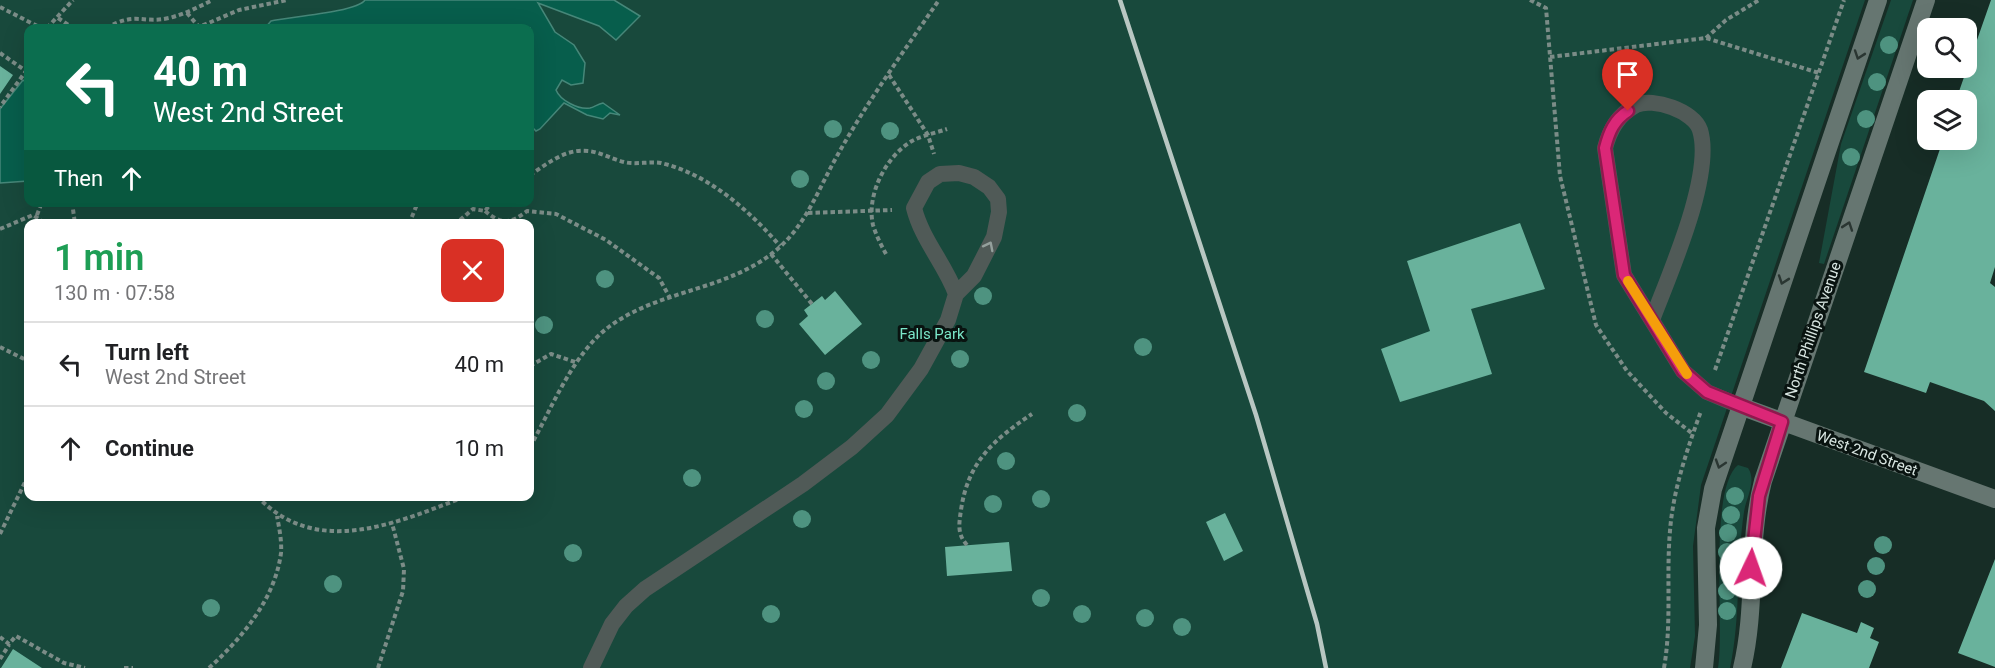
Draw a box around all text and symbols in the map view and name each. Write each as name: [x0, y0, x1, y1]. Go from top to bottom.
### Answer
map controls: [1917, 18, 1977, 150]
button: search: [1917, 18, 1977, 78]
text: 40 m: [153, 47, 248, 96]
icon: left: [54, 48, 132, 126]
pin: [1602, 49, 1653, 111]
one-way arrow: [1854, 49, 1867, 60]
icon: arrive: [1611, 58, 1644, 91]
button: layers: [1917, 90, 1977, 150]
text: West 2nd Street: [153, 97, 344, 129]
icon: ahead: [115, 162, 148, 195]
text: Then: [54, 166, 103, 191]
one-way arrow: [1841, 221, 1854, 232]
text: 1 min: [54, 237, 144, 279]
button: close: [441, 239, 504, 302]
one-way arrow: [982, 242, 993, 253]
street label: North Phillips Avenue: [1781, 260, 1845, 400]
one-way arrow: [1778, 274, 1791, 285]
text: 130 m · 07:58: [54, 281, 175, 305]
park label: Falls Park: [899, 325, 965, 343]
text: Turn left: [105, 340, 189, 365]
icon: left: [54, 348, 87, 381]
text: 40 m: [455, 352, 504, 377]
text: West 2nd Street: [105, 365, 246, 389]
street label: West 2nd Street: [1814, 426, 1920, 480]
icon: ahead: [54, 432, 87, 465]
text: Continue: [105, 436, 194, 461]
text: 10 m: [455, 436, 504, 461]
one-way arrow: [1715, 458, 1728, 469]
position arrow: [1719, 536, 1783, 600]

